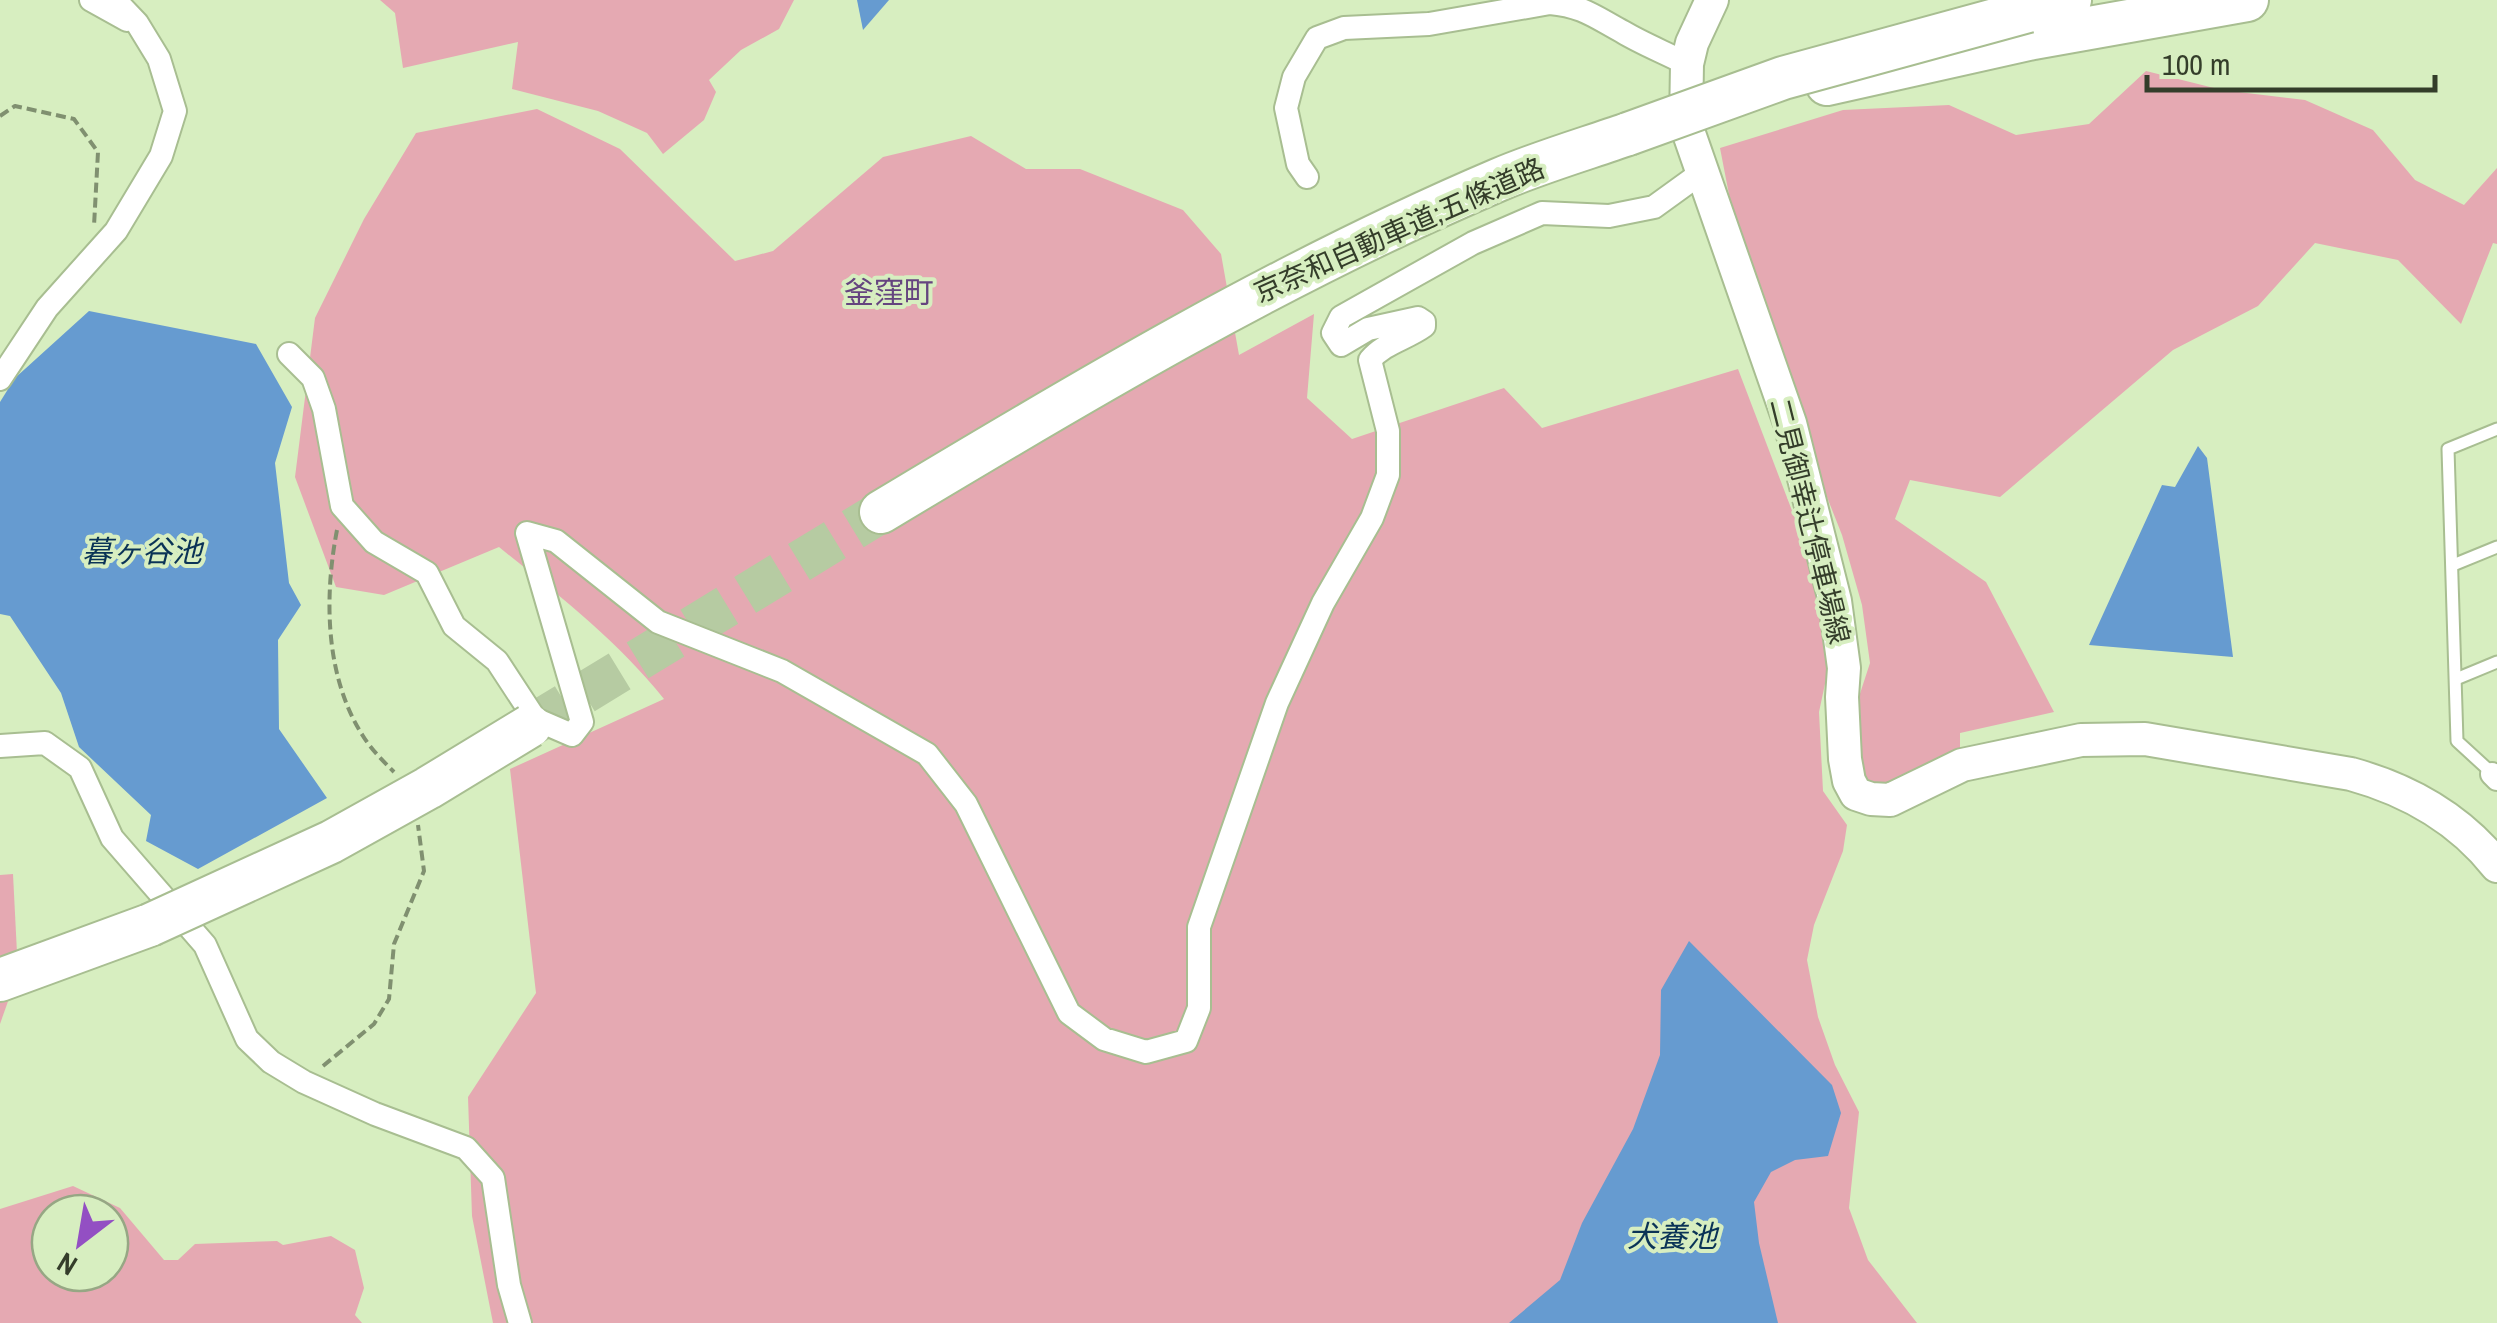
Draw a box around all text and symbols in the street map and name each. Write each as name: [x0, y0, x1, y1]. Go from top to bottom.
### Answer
scale bar: [2147, 30, 2434, 92]
text: 100 m: [2162, 44, 2230, 84]
street label: 京奈和自動車道;五條道路: [1248, 149, 1550, 311]
district label: 釜窪町: [844, 272, 934, 312]
street label: 二見御幸辻停車場線: [1761, 394, 1859, 648]
water label: 暮ヶ谷池: [82, 531, 205, 571]
north arrow: [30, 1193, 130, 1293]
water label: 犬養池: [1627, 1216, 1720, 1256]
text: N: [50, 1244, 84, 1285]

